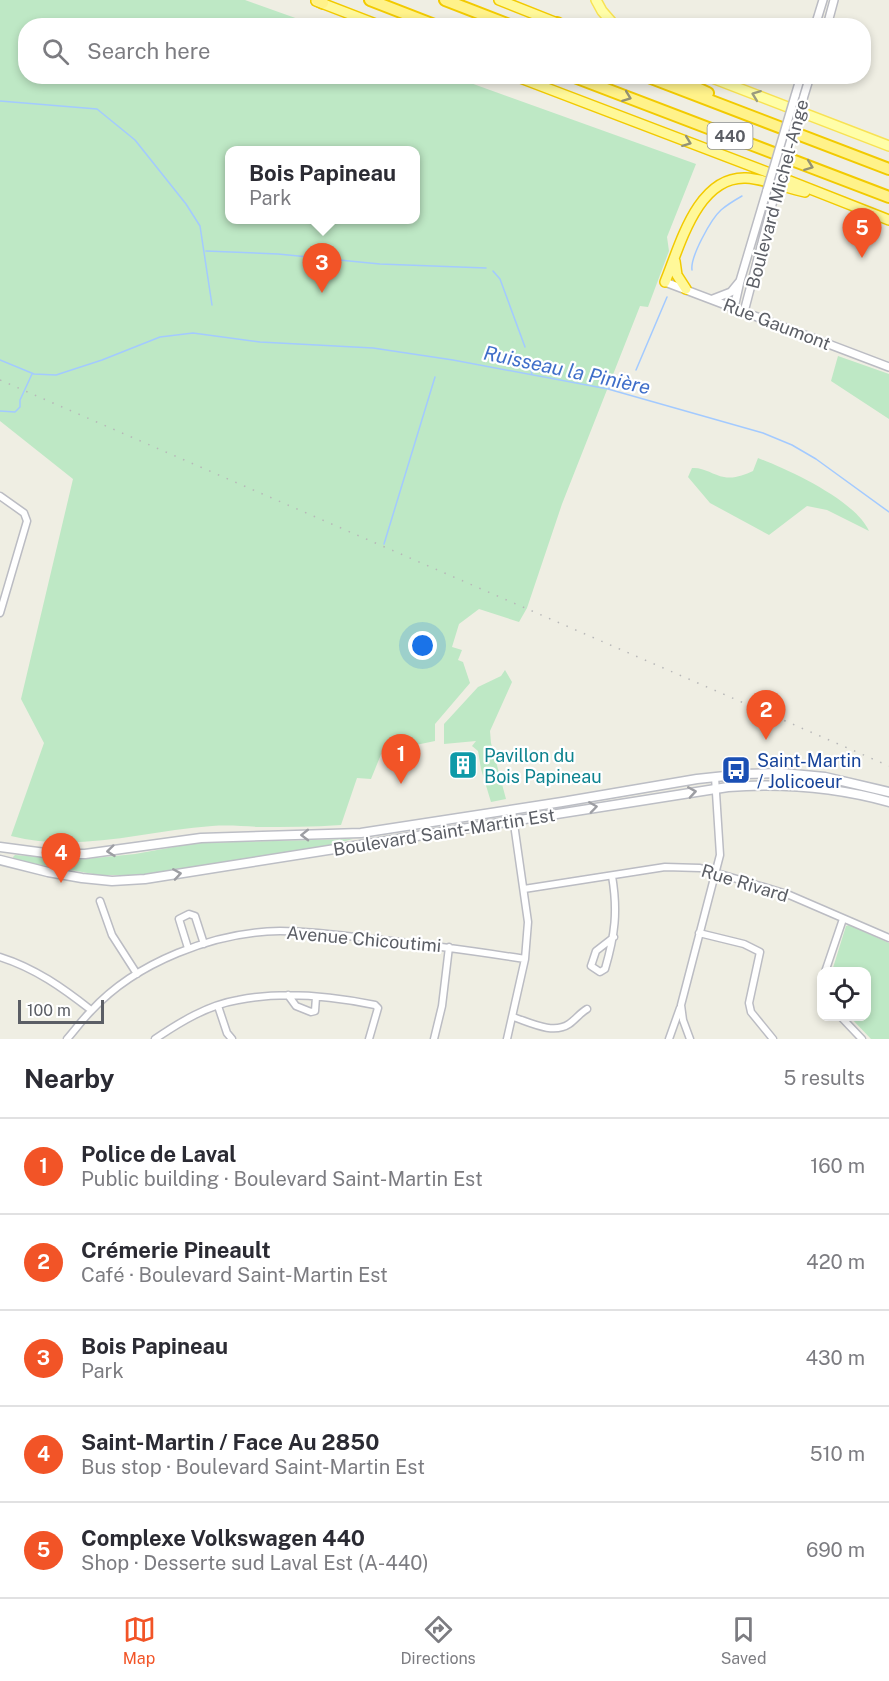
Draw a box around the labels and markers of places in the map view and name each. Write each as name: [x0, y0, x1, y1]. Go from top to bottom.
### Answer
pin: 5: [842, 208, 882, 258]
pin: 3: [302, 244, 342, 293]
pin: 2: [746, 690, 786, 740]
pin: 1: [382, 734, 420, 784]
place label: Pavillon du Bois Papineau: [484, 745, 602, 787]
building icon: Pavillon du Bois Papineau: [447, 749, 479, 781]
place label: Saint-Martin / Jolicoeur: [757, 750, 861, 792]
bus stop icon: Saint-Martin / Jolicoeur: [720, 754, 752, 786]
pin: 4: [42, 834, 80, 883]

